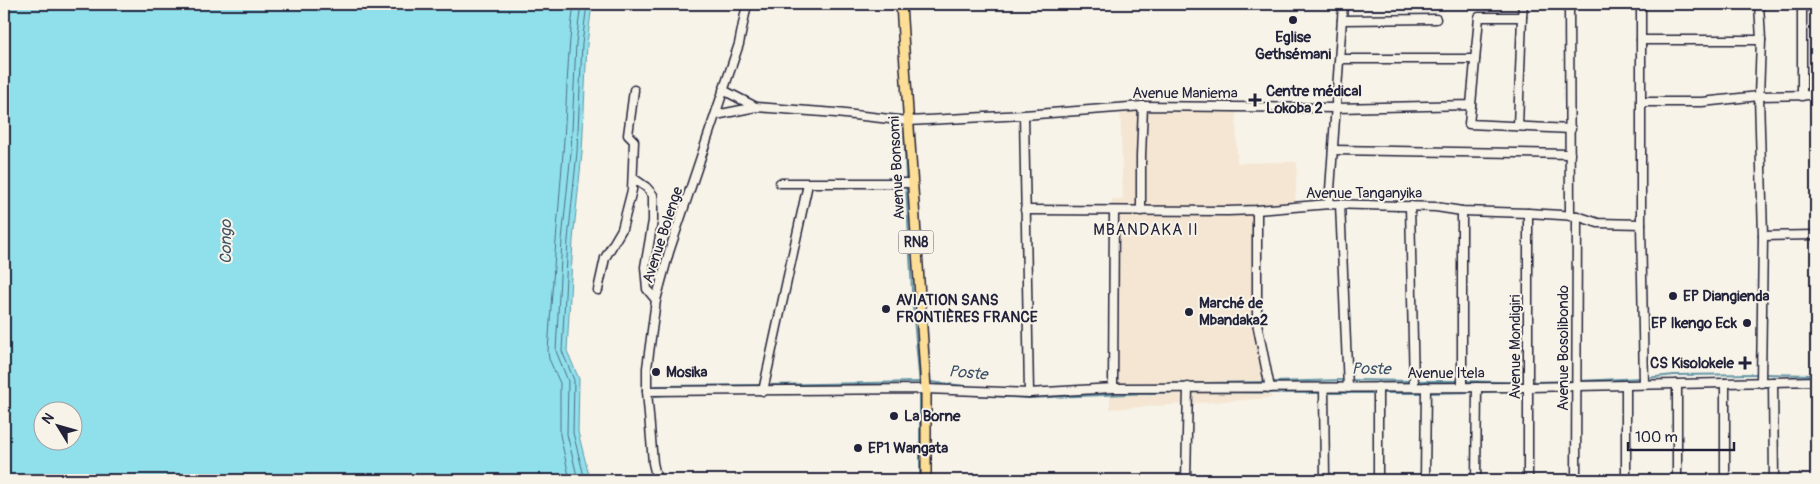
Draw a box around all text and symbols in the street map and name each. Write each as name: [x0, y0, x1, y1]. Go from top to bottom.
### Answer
marker: Eglise Gethsémani: [1287, 14, 1299, 26]
place label: Eglise Gethsémani: [1255, 28, 1331, 64]
place label: Centre médical Lokoba 2: [1266, 82, 1362, 118]
street label: Avenue Maniema: [1132, 84, 1238, 103]
marker: Centre médical Lokoba 2: [1248, 93, 1262, 107]
street label: Avenue Bonsomi: [885, 115, 909, 221]
street label: Avenue Bolenge: [639, 184, 688, 285]
street label: Avenue Tanganyika: [1306, 184, 1422, 203]
water label: Congo: [216, 219, 236, 264]
district label: MBANDAKA II: [1093, 220, 1199, 240]
road number: RN8: [898, 230, 934, 253]
street label: Avenue Bosolibondo: [1554, 285, 1573, 411]
place label: EP Diangienda: [1683, 287, 1770, 306]
marker: EP Diangienda: [1667, 290, 1679, 302]
place label: AVIATION SANS FRONTIÈRES FRANCE: [896, 291, 1038, 327]
place label: Marché de Mbandaka2: [1199, 294, 1268, 330]
street label: Avenue Mondigiri: [1506, 294, 1525, 399]
marker: AVIATION SANS FRONTIÈRES FRANCE: [880, 303, 892, 315]
marker: Marché de Mbandaka2: [1183, 306, 1195, 318]
place label: EP Ikengo Eck: [1651, 314, 1738, 333]
marker: EP Ikengo Eck: [1741, 317, 1753, 329]
place label: CS Kisolokele: [1650, 354, 1735, 373]
marker: CS Kisolokele: [1738, 356, 1752, 370]
water label: Poste: [1351, 359, 1393, 379]
water label: Poste: [948, 361, 990, 385]
place label: Mosika: [666, 363, 707, 382]
street label: Avenue Itela: [1407, 364, 1485, 383]
marker: Mosika: [650, 366, 662, 378]
north arrow: [32, 402, 82, 452]
place label: La Borne: [904, 407, 961, 426]
text: N: [38, 410, 58, 427]
marker: La Borne: [888, 410, 900, 422]
scale bar: [1628, 419, 1734, 451]
text: 100 m: [1635, 428, 1678, 447]
place label: EP1 Wangata: [868, 439, 948, 458]
marker: EP1 Wangata: [852, 442, 864, 454]

